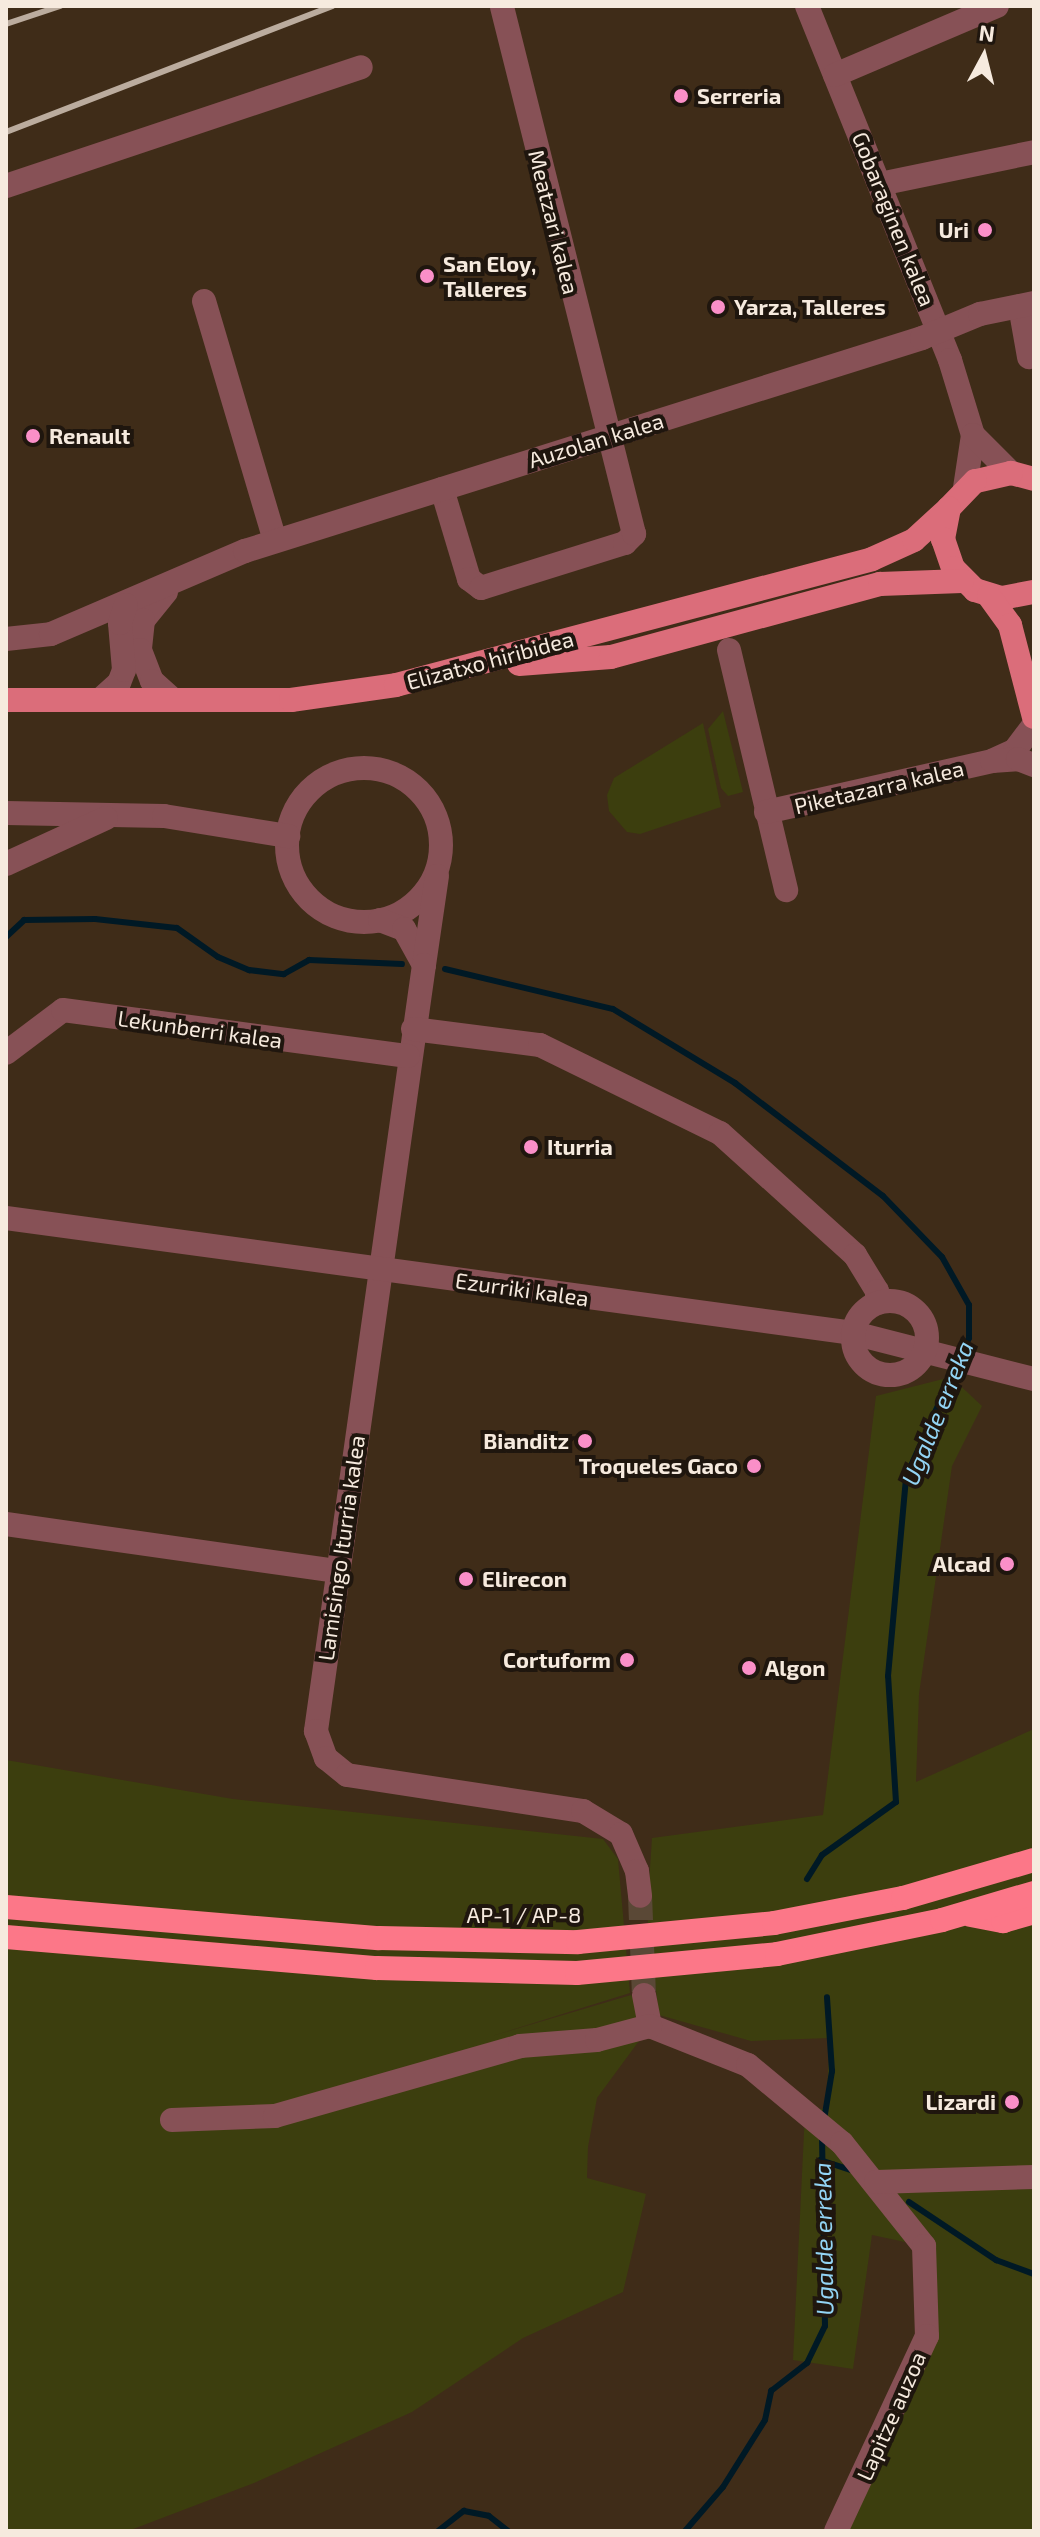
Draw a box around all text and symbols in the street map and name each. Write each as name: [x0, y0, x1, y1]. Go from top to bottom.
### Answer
north arrow: [944, 16, 1024, 96]
text: N: [977, 18, 996, 46]
place label: Serreria: [697, 83, 781, 109]
marker: Serreria: [672, 87, 690, 105]
street label: Gobaraginen kalea: [847, 128, 941, 310]
street label: Meatzari kalea: [523, 147, 585, 297]
place label: Uri: [938, 217, 969, 243]
marker: Uri: [976, 221, 994, 239]
place label: San Eloy, Talleres: [443, 250, 536, 302]
marker: San Eloy, Talleres: [418, 267, 436, 285]
place label: Yarza, Talleres: [734, 294, 886, 320]
marker: Yarza, Talleres: [709, 298, 727, 316]
street label: Auzolan kalea: [525, 407, 667, 473]
place label: Renault: [49, 423, 130, 449]
marker: Renault: [24, 427, 42, 445]
street label: Elizatxo hiribidea: [404, 625, 576, 695]
street label: Piketazarra kalea: [792, 755, 966, 819]
street label: Lekunberri kalea: [116, 1004, 284, 1054]
place label: Iturria: [547, 1134, 613, 1160]
marker: Iturria: [522, 1138, 540, 1156]
street label: Ezurriki kalea: [454, 1267, 590, 1311]
water label: Ugalde erreka: [895, 1337, 979, 1489]
place label: Bianditz: [483, 1428, 569, 1454]
marker: Bianditz: [576, 1432, 594, 1450]
street label: Lamisingo Iturria kalea: [312, 1433, 370, 1663]
place label: Troqueles Gaco: [579, 1453, 738, 1479]
marker: Troqueles Gaco: [745, 1457, 763, 1475]
place label: Alcad: [933, 1551, 991, 1577]
marker: Alcad: [998, 1555, 1016, 1573]
place label: Elirecon: [482, 1566, 567, 1592]
marker: Elirecon: [457, 1570, 475, 1588]
place label: Cortuform: [503, 1647, 611, 1673]
marker: Cortuform: [618, 1651, 636, 1669]
place label: Algon: [765, 1655, 825, 1681]
marker: Algon: [740, 1659, 758, 1677]
street label: AP-1 / AP-8: [466, 1902, 582, 1928]
place label: Lizardi: [926, 2089, 996, 2115]
marker: Lizardi: [1003, 2093, 1021, 2111]
water label: Ugalde erreka: [807, 2162, 839, 2316]
street label: Lapitze auzoa: [851, 2347, 931, 2485]

